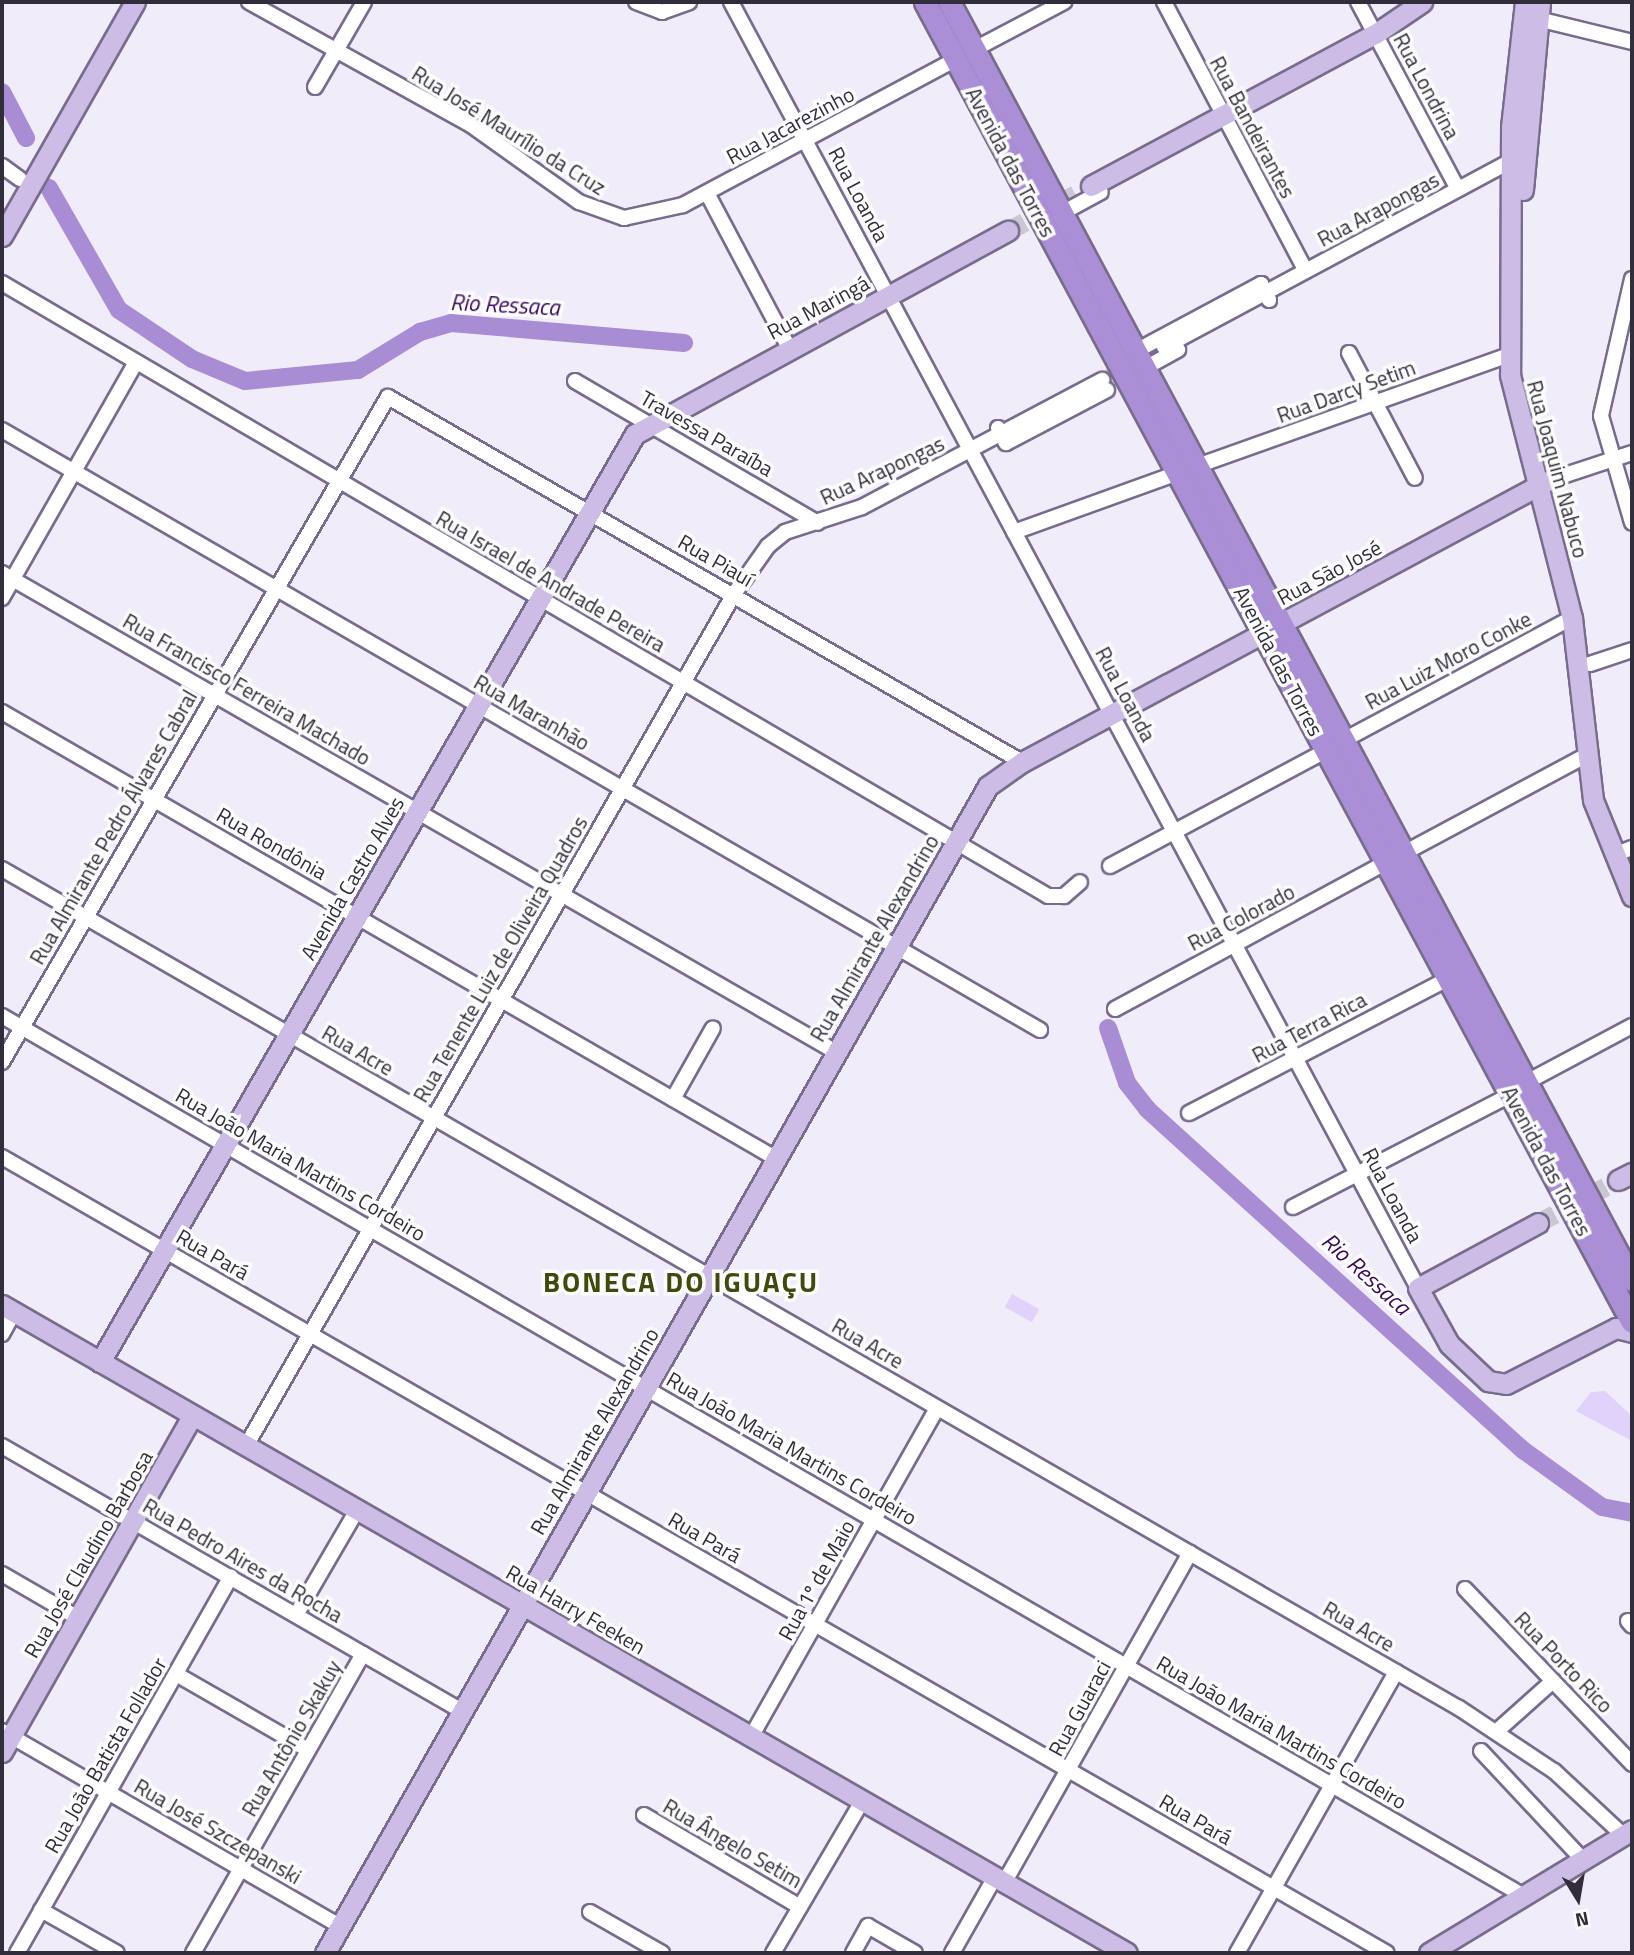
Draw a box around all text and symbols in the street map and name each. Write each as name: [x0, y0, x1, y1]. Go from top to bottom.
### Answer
street label: Rua Londrina: [1389, 29, 1465, 143]
street label: Rua Bandeirantes: [1205, 52, 1301, 202]
street label: Rua José Maurílio da Cruz: [408, 60, 610, 200]
street label: Rua Jacarezinho: [722, 81, 858, 169]
street label: Avenida das Torres: [961, 83, 1061, 241]
street label: Rua Loanda: [824, 142, 894, 246]
street label: Rua Arapongas: [1313, 166, 1443, 252]
street label: Rua Maringá: [763, 270, 873, 344]
water label: Rio Ressaca: [450, 288, 560, 322]
street label: Rua Darcy Setim: [1273, 354, 1419, 428]
street label: Rua Joaquim Nabuco: [1522, 377, 1594, 561]
street label: Travessa Paraíba: [636, 385, 778, 481]
street label: Rua Arapongas: [816, 430, 948, 510]
street label: Rua Israel de Andrade Pereira: [432, 505, 670, 657]
street label: Rua Piauí: [674, 528, 758, 592]
street label: Rua São José: [1273, 534, 1385, 610]
street label: Avenida das Torres: [1229, 582, 1329, 740]
street label: Rua Luiz Moro Conke: [1361, 606, 1535, 714]
street label: Rua Francisco Ferreira Machado: [119, 608, 375, 770]
street label: Rua Loanda: [1091, 642, 1161, 746]
street label: Rua Maranhão: [470, 669, 594, 755]
street label: Rua Almirante Pedro Álvares Cabral: [24, 685, 202, 969]
street label: Avenida Castro Alves: [295, 792, 409, 964]
street label: Rua Rondônia: [212, 801, 332, 885]
street label: Rua Tenente Luiz de Oliveira Quadros: [408, 811, 592, 1107]
street label: Rua Almirante Alexandrino: [804, 830, 944, 1046]
street label: Rua Colorado: [1183, 878, 1299, 956]
street label: Rua Terra Rica: [1248, 986, 1370, 1068]
street label: Rua Acre: [318, 1019, 398, 1081]
street label: Rua João Maria Martins Cordeiro: [172, 1082, 430, 1246]
street label: Avenida das Torres: [1497, 1082, 1597, 1240]
street label: Rua Loanda: [1358, 1143, 1428, 1247]
street label: Rua Pará: [172, 1223, 254, 1285]
water label: Rio Ressaca: [1316, 1227, 1416, 1321]
district label: BONECA DO IGUAÇU: [545, 1265, 817, 1299]
street label: Rua Acre: [828, 1312, 908, 1374]
street label: Rua Almirante Alexandrino: [524, 1323, 664, 1539]
street label: Rua João Maria Martins Cordeiro: [663, 1366, 921, 1530]
street label: Rua José Claudino Barbosa: [18, 1446, 158, 1662]
street label: Rua Pedro Aires da Rocha: [139, 1493, 347, 1627]
street label: Rua Pará: [664, 1506, 746, 1568]
street label: Rua 1º de Maio: [773, 1515, 859, 1645]
street label: Rua Harry Feeken: [502, 1559, 650, 1659]
street label: Rua Acre: [1319, 1595, 1399, 1657]
street label: Rua Porto Rico: [1510, 1606, 1618, 1718]
street label: Rua João Maria Martins Cordeiro: [1153, 1650, 1411, 1814]
street label: Rua João Batista Follador: [39, 1653, 171, 1857]
street label: Rua Antônio Skakuy: [236, 1655, 346, 1821]
street label: Rua Guaraci: [1042, 1656, 1116, 1760]
street label: Rua José Szczepanski: [130, 1773, 306, 1889]
street label: Rua Pará: [1155, 1788, 1237, 1850]
street label: Rua Ângelo Setim: [659, 1793, 807, 1893]
north arrow: [1543, 1864, 1613, 1934]
text: N: [1573, 1905, 1591, 1936]

